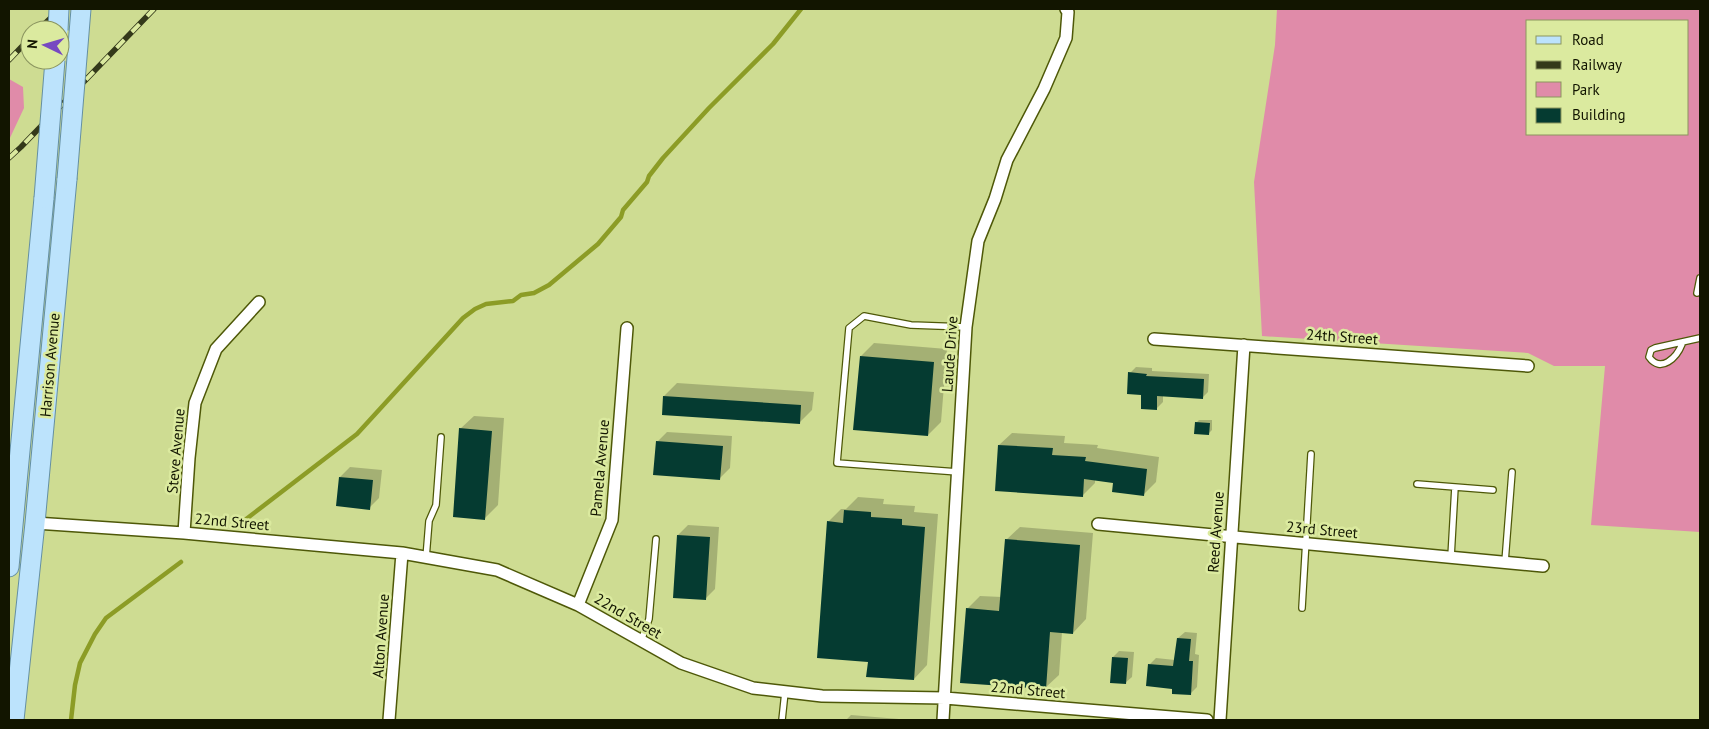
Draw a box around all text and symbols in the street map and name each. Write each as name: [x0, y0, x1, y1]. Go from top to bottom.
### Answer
north arrow: [20, 20, 70, 70]
legend: [1526, 20, 1689, 135]
text: Road: [1572, 30, 1604, 49]
text: N: [23, 38, 41, 49]
text: Railway: [1572, 55, 1622, 74]
text: Park: [1572, 80, 1600, 99]
text: Building: [1572, 105, 1626, 124]
street label: Harrison Avenue: [35, 312, 64, 418]
street label: Laude Drive: [937, 315, 962, 393]
street label: 24th Street: [1305, 325, 1379, 348]
street label: Steve Avenue: [162, 408, 189, 494]
street label: Pamela Avenue: [586, 419, 613, 517]
street label: Reed Avenue: [1203, 491, 1228, 573]
street label: 22nd Street: [194, 509, 270, 534]
street label: 23rd Street: [1285, 517, 1359, 542]
street label: 22nd Street: [591, 589, 665, 643]
street label: Alton Avenue: [368, 593, 393, 679]
street label: 22nd Street: [990, 677, 1066, 702]

